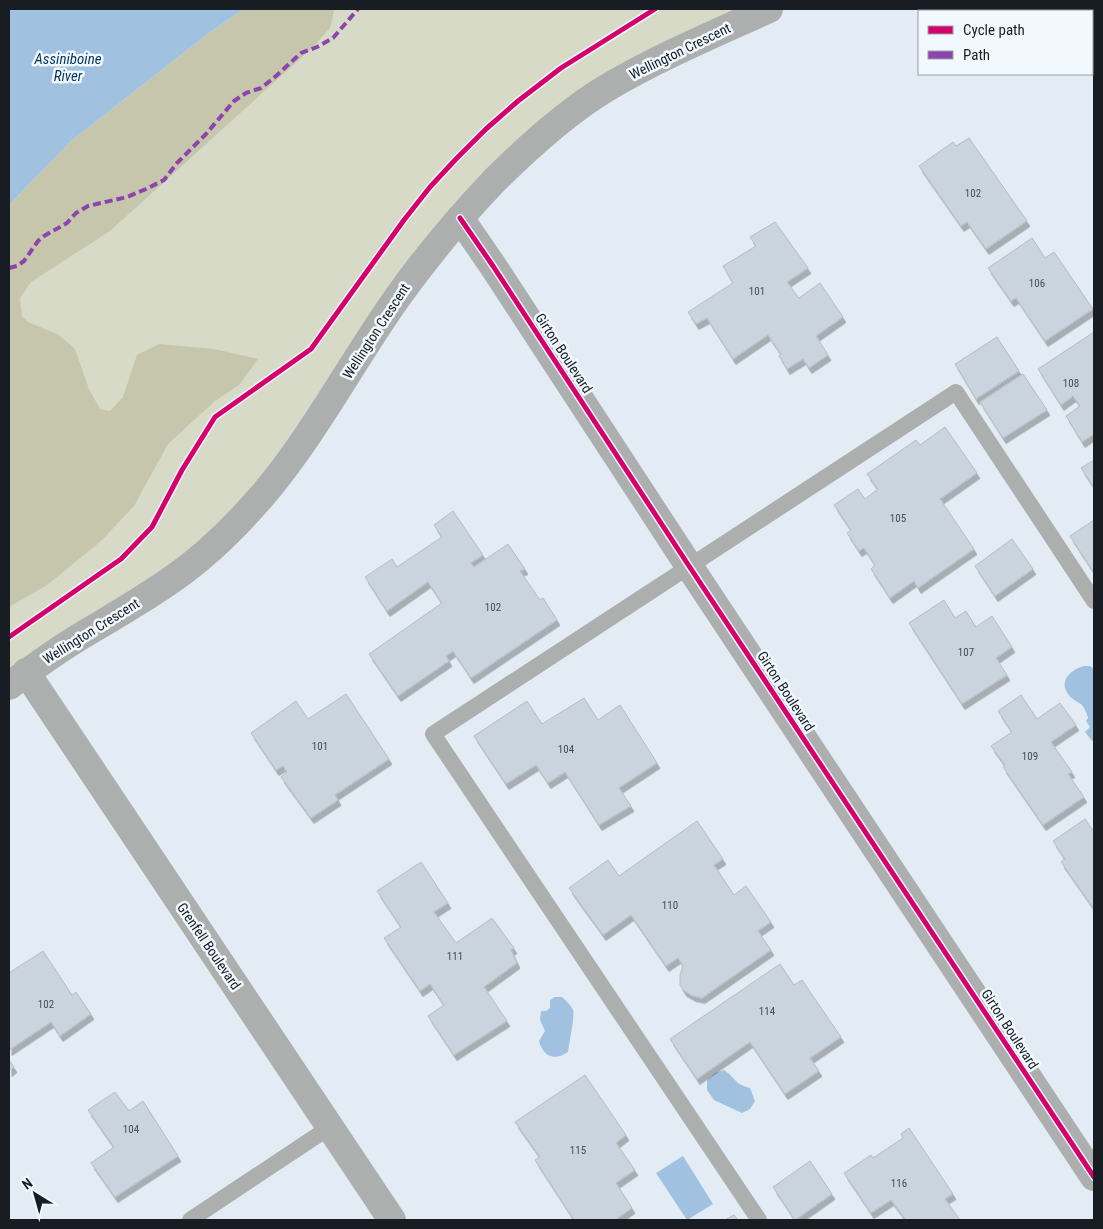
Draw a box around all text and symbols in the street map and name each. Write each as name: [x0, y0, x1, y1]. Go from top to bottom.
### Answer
legend: [918, 10, 1093, 75]
street label: Wellington Crescent: [627, 20, 733, 82]
text: Cycle path: [963, 21, 1025, 39]
text: Path: [963, 46, 990, 64]
water label: Assiniboine River: [33, 50, 102, 85]
house number: 102: [965, 187, 981, 200]
house number: 106: [1029, 277, 1045, 290]
street label: Wellington Crescent: [339, 280, 413, 382]
house number: 101: [749, 285, 765, 298]
street label: Girton Boulevard: [532, 310, 596, 396]
house number: 108: [1063, 377, 1079, 390]
house number: 105: [890, 512, 906, 525]
street label: Wellington Crescent: [40, 595, 142, 667]
house number: 102: [485, 601, 501, 614]
house number: 107: [958, 646, 974, 659]
street label: Girton Boulevard: [754, 648, 818, 734]
house number: 101: [312, 740, 328, 753]
house number: 104: [558, 743, 575, 756]
house number: 109: [1022, 750, 1038, 763]
house number: 110: [662, 899, 678, 912]
street label: Grenfell Boulevard: [174, 900, 244, 992]
house number: 111: [447, 950, 463, 963]
street label: Girton Boulevard: [978, 986, 1042, 1072]
house number: 102: [38, 998, 54, 1011]
house number: 114: [759, 1005, 776, 1018]
house number: 104: [123, 1123, 140, 1136]
house number: 115: [570, 1144, 586, 1157]
north arrow: [10, 1169, 60, 1219]
text: N: [19, 1175, 35, 1193]
house number: 116: [891, 1177, 907, 1190]

